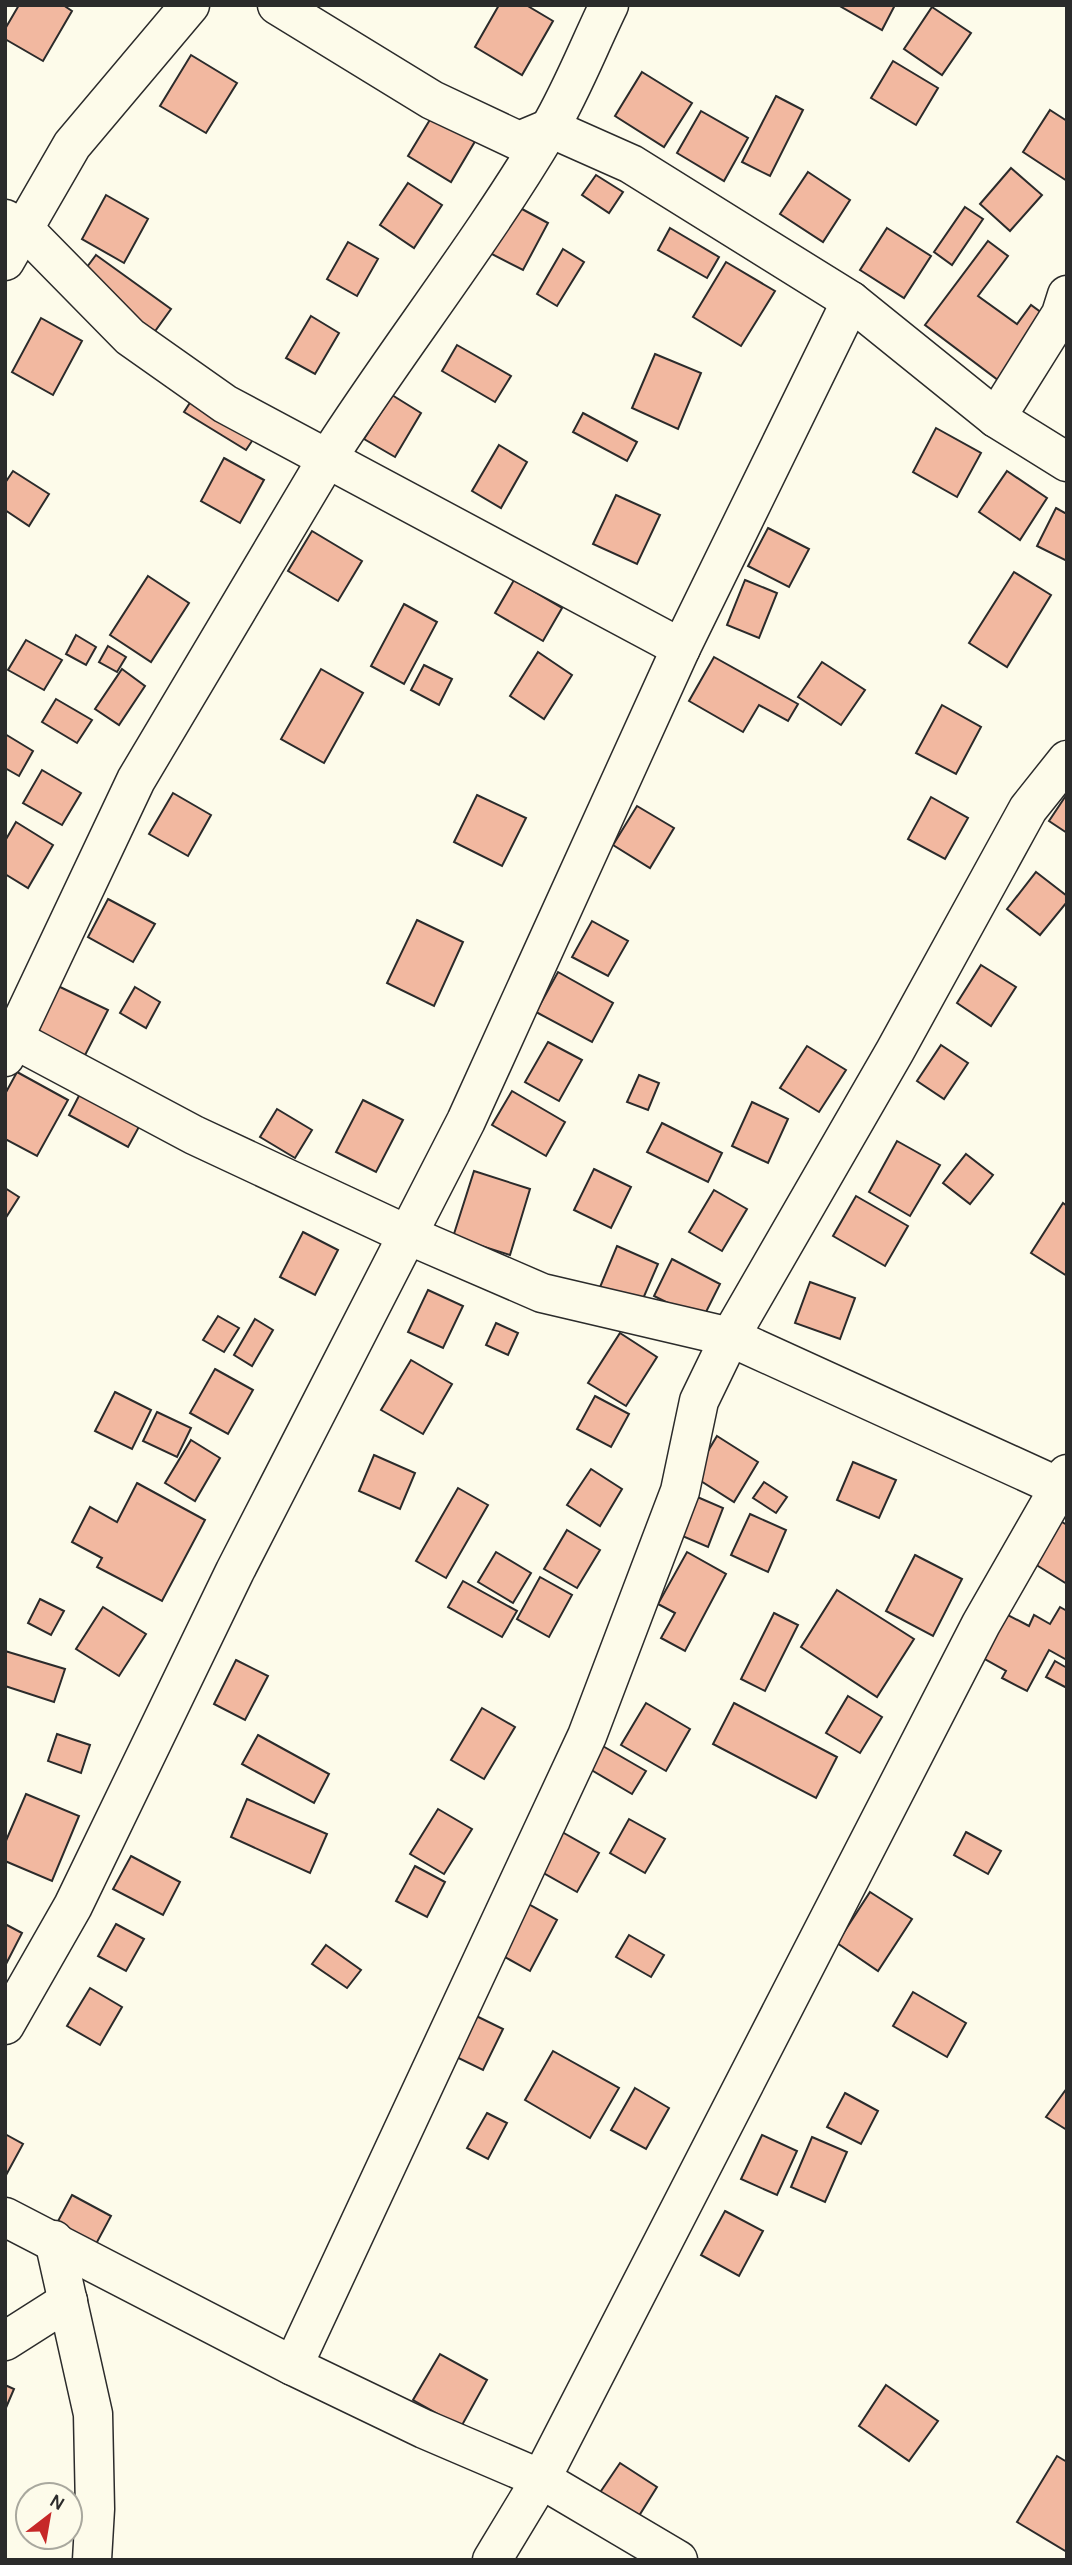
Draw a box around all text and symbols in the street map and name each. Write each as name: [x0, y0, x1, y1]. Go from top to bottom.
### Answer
north arrow: [14, 2481, 84, 2551]
text: N: [46, 2489, 69, 2515]

